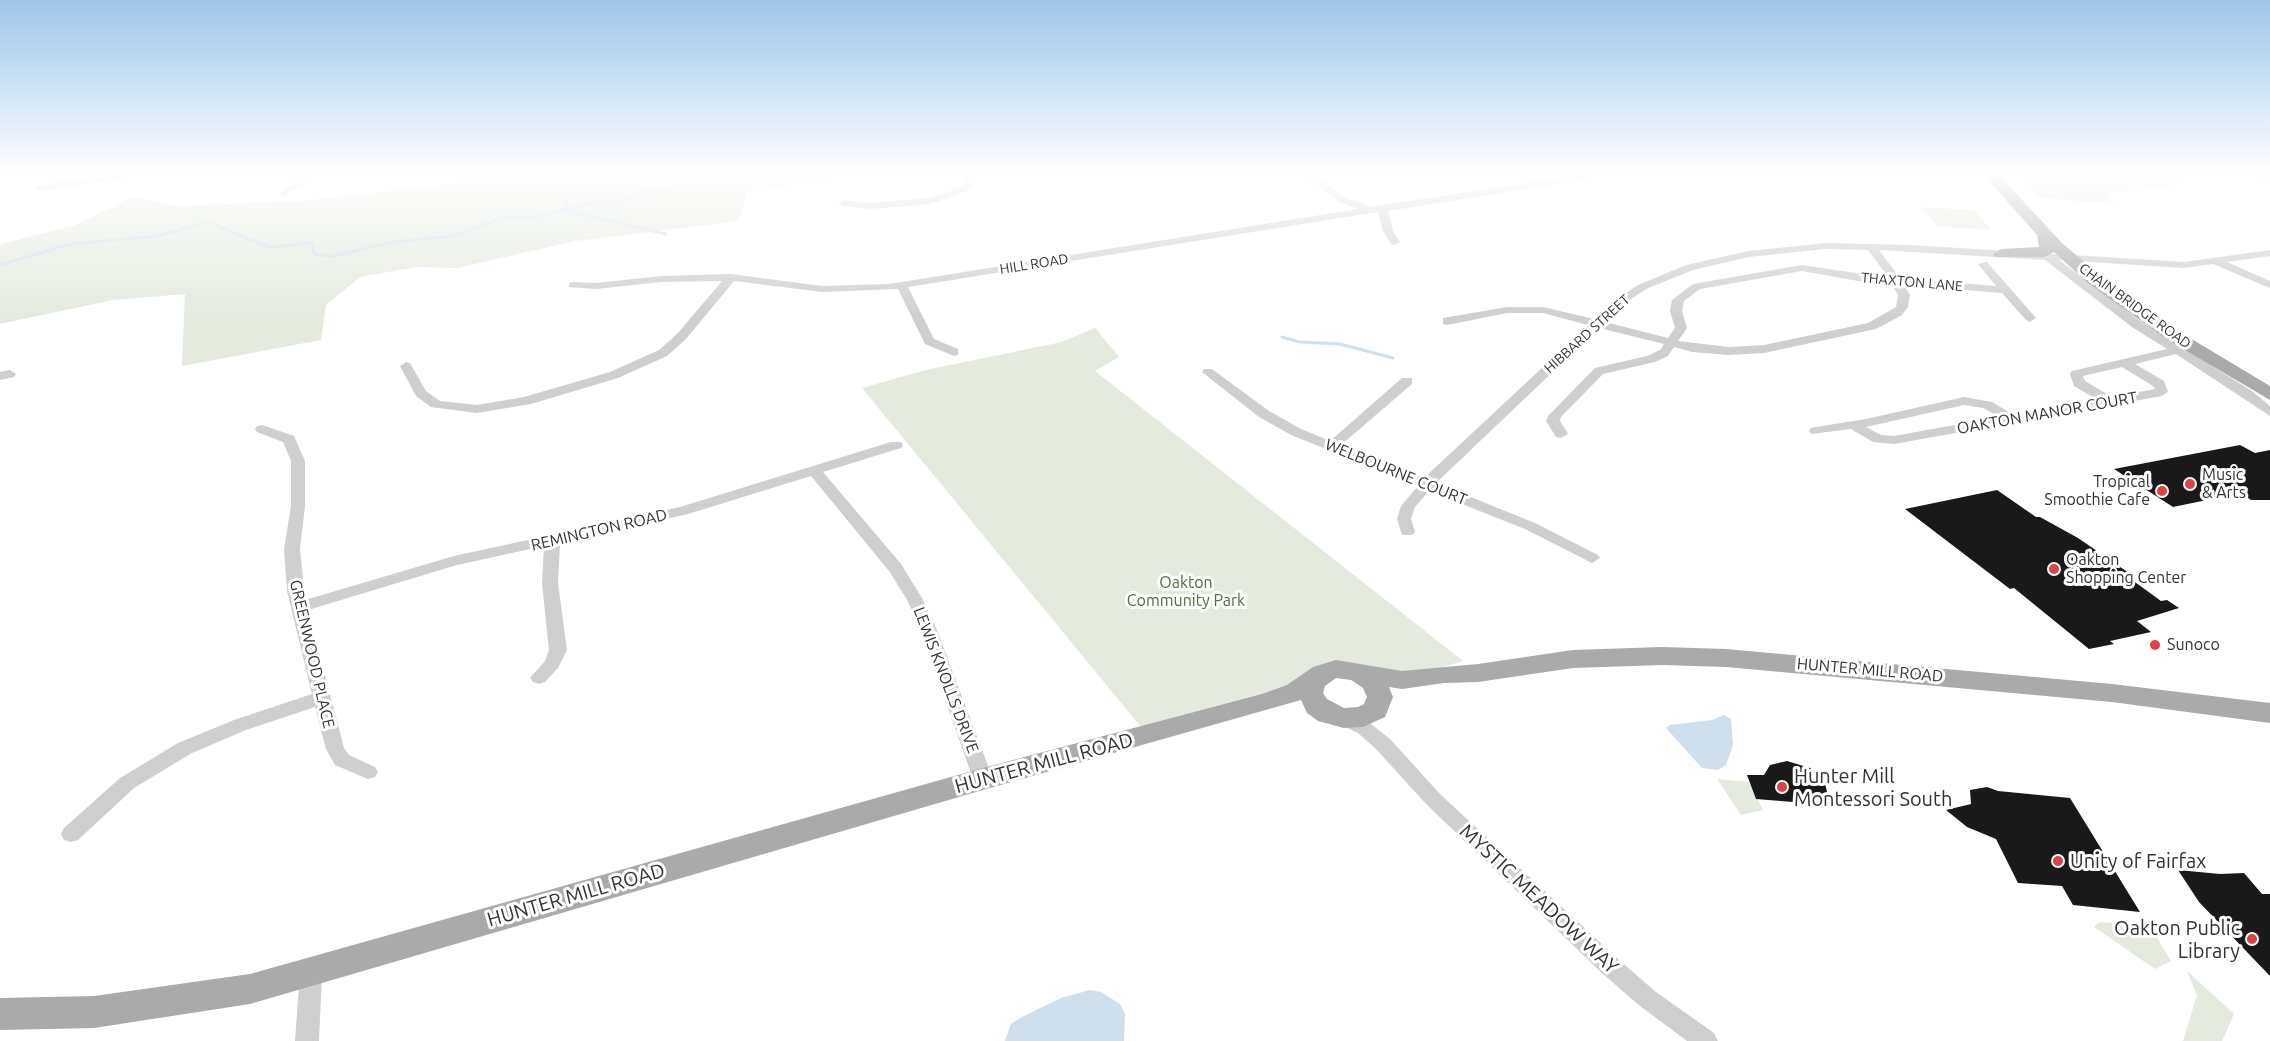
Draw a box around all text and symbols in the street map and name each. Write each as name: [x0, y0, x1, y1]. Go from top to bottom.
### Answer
street label: HILL ROAD: [999, 250, 1069, 278]
street label: CHAIN BRIDGE ROAD: [2076, 260, 2194, 352]
street label: THAXTON LANE: [1861, 269, 1963, 295]
street label: HIBBARD STREET: [1541, 291, 1633, 377]
street label: OAKTON MANOR COURT: [1955, 388, 2139, 438]
street label: WELBOURNE COURT: [1322, 435, 1470, 509]
place label: Music & Arts: [2202, 465, 2246, 503]
place label: Tropical Smoothie Cafe: [2044, 472, 2150, 510]
marker: Music & Arts: [2183, 477, 2197, 491]
marker: Tropical Smoothie Cafe: [2155, 484, 2169, 498]
street label: REMINGTON ROAD: [529, 505, 669, 555]
place label: Oakton Shopping Center: [2066, 550, 2186, 588]
marker: Oakton Shopping Center: [2047, 562, 2061, 576]
park label: Oakton Community Park: [1127, 573, 1245, 611]
street label: GREENWOOD PLACE: [286, 578, 338, 730]
street label: LEWIS KNOLLS DRIVE: [909, 604, 983, 756]
place label: Sunoco: [2167, 635, 2220, 655]
marker: Sunoco: [2148, 638, 2162, 652]
street label: HUNTER MILL ROAD: [1796, 654, 1944, 686]
street label: HUNTER MILL ROAD: [952, 728, 1136, 798]
place label: Hunter Mill Montessori South: [1794, 764, 1952, 811]
marker: Hunter Mill Montessori South: [1775, 780, 1789, 794]
street label: MYSTIC MEADOW WAY: [1455, 819, 1623, 979]
place label: Unity of Fairfax: [2070, 849, 2206, 873]
marker: Unity of Fairfax: [2051, 854, 2065, 868]
street label: HUNTER MILL ROAD: [484, 858, 668, 932]
place label: Oakton Public Library: [2114, 916, 2240, 963]
marker: Oakton Public Library: [2245, 932, 2259, 946]

